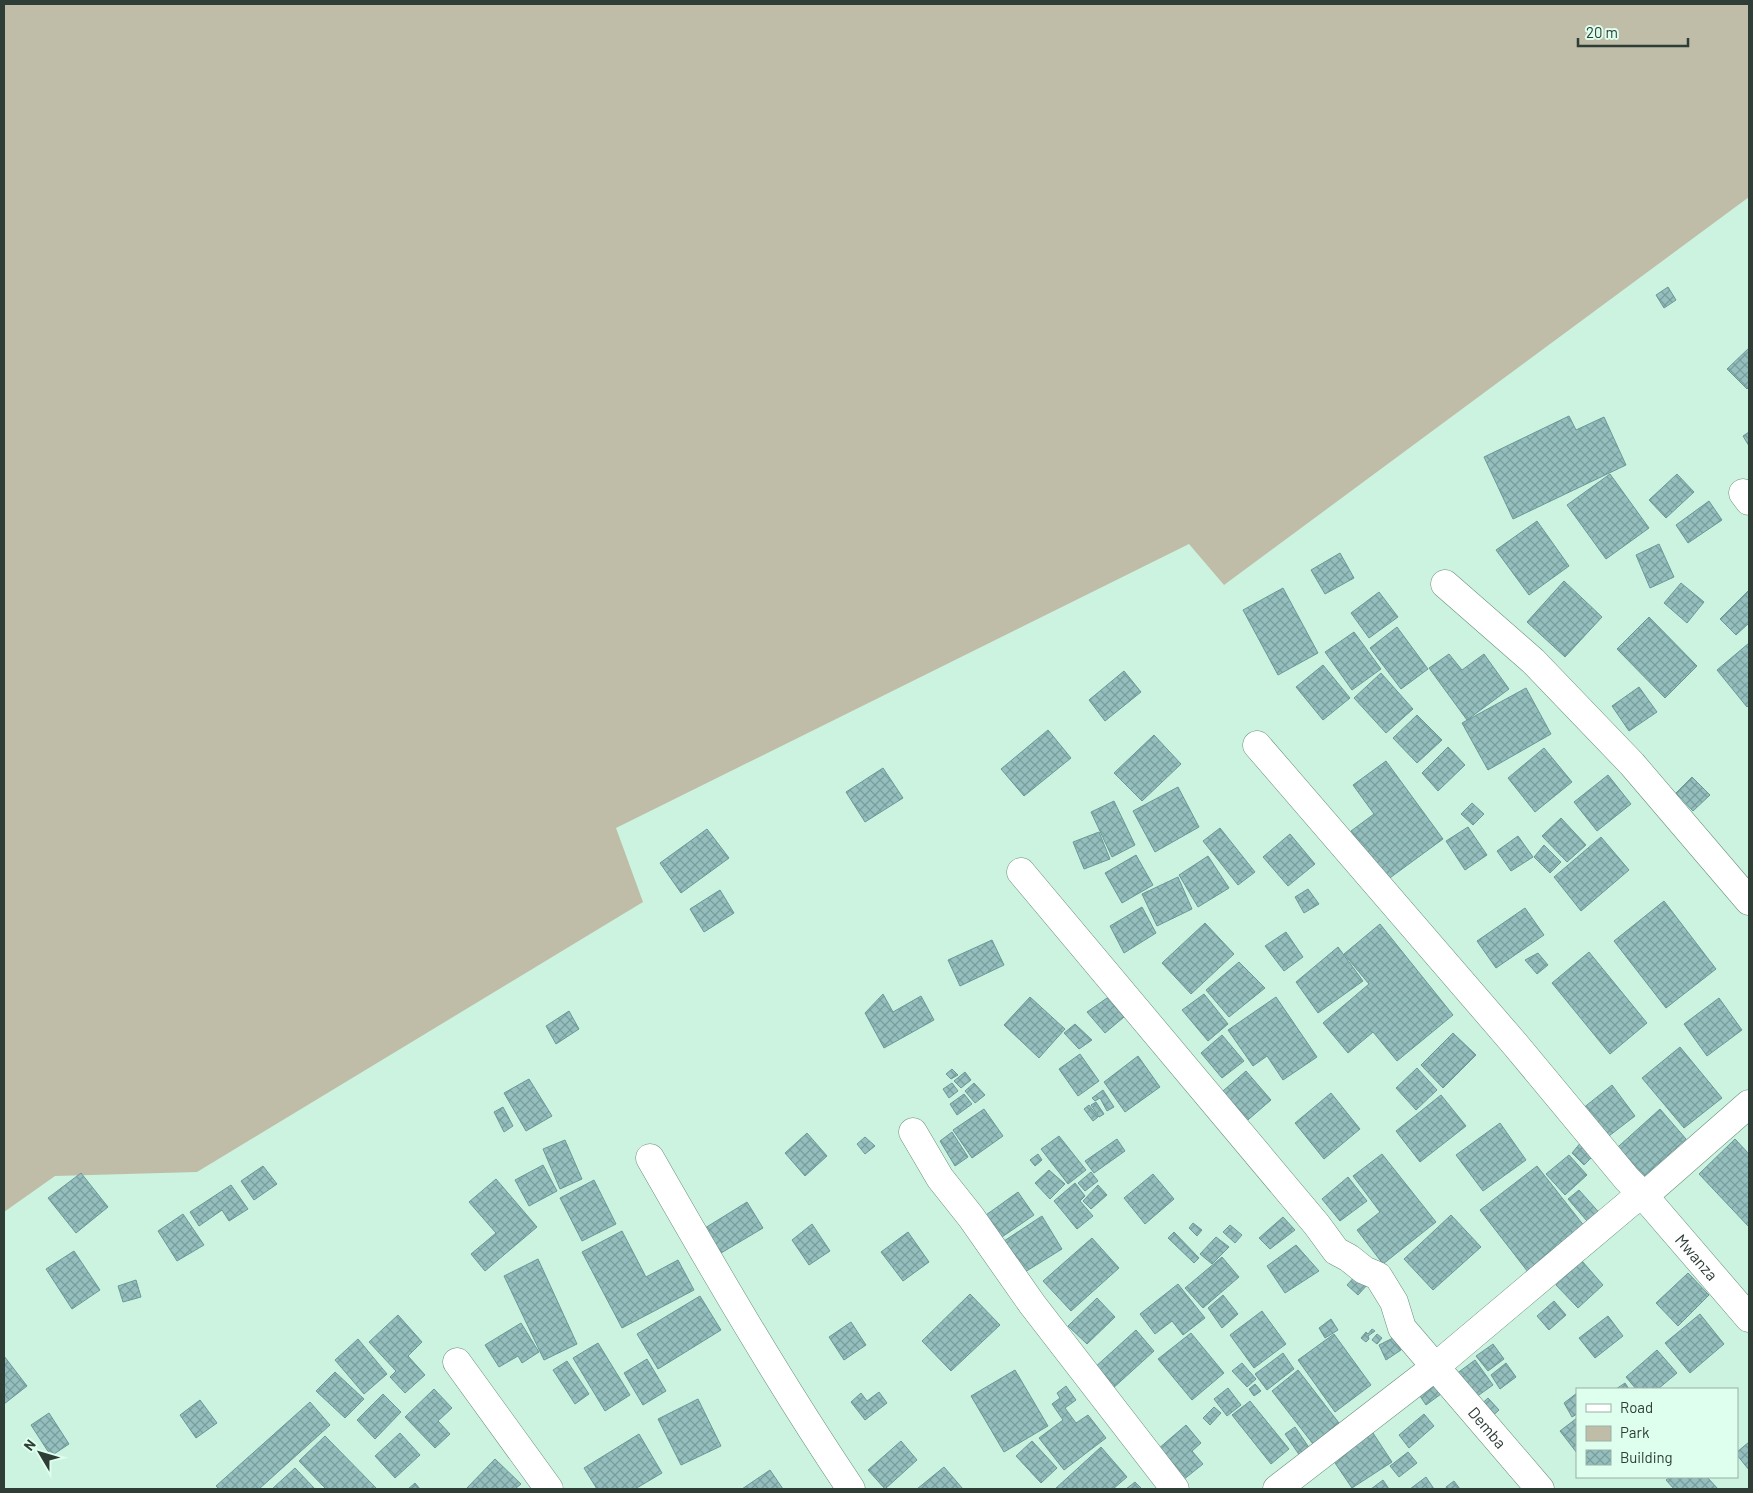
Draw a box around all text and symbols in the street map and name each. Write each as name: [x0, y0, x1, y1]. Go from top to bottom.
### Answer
scale bar: [1578, 15, 1688, 47]
text: 20 m: [1586, 23, 1618, 41]
street label: Mwanza: [1672, 1230, 1722, 1284]
legend: [1576, 1388, 1738, 1478]
text: Road: [1620, 1398, 1653, 1416]
street label: Demba: [1465, 1403, 1511, 1452]
text: Park: [1620, 1423, 1650, 1441]
north arrow: [15, 1428, 65, 1478]
text: N: [20, 1436, 39, 1454]
text: Building: [1620, 1448, 1673, 1466]

